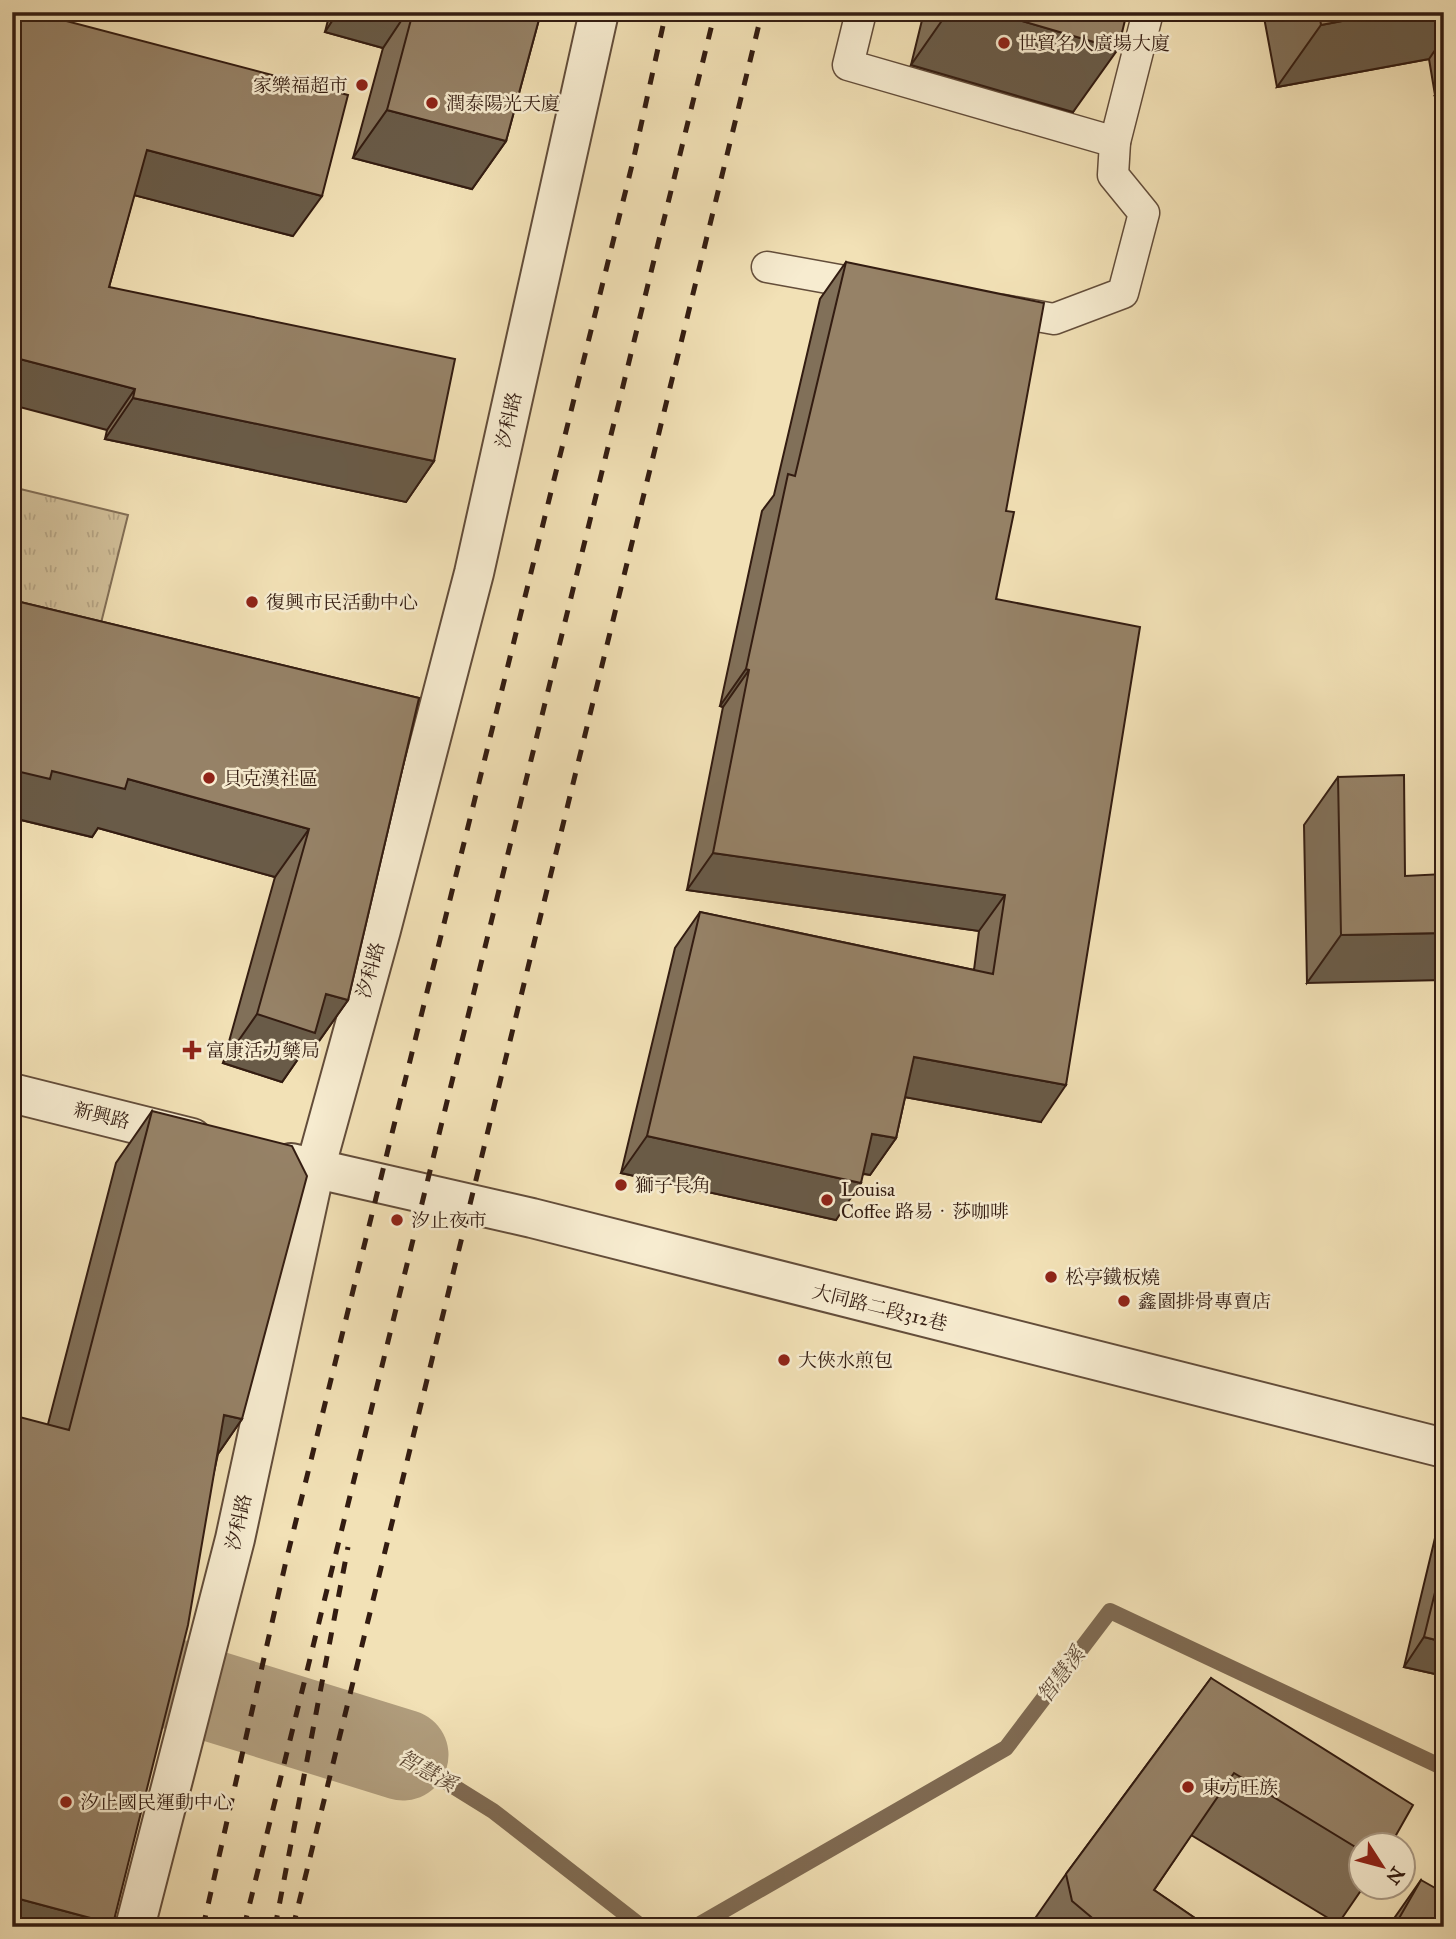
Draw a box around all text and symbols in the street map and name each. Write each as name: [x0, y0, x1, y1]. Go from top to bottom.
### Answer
place label: 世貿名人廣場大廈: [1018, 32, 1170, 55]
marker: 世貿名人廣場大廈: [996, 35, 1012, 51]
place label: 家樂福超市: [253, 74, 348, 97]
marker: 家樂福超市: [354, 77, 370, 93]
place label: 潤泰陽光天廈: [446, 92, 560, 115]
marker: 潤泰陽光天廈: [424, 95, 440, 111]
street label: 汐科路: [491, 390, 526, 450]
place label: 復興市民活動中心: [266, 591, 418, 614]
marker: 復興市民活動中心: [244, 594, 260, 610]
place label: 貝克漢社區: [223, 767, 318, 790]
marker: 貝克漢社區: [201, 770, 217, 786]
street label: 汐科路: [352, 940, 389, 1001]
place label: 富康活力藥局: [206, 1039, 320, 1062]
marker: 富康活力藥局: [184, 1042, 200, 1058]
street label: 新興路: [71, 1097, 132, 1134]
place label: 獅子長角: [635, 1174, 711, 1197]
marker: 獅子長角: [613, 1177, 629, 1193]
place label: Louisa Coffee 路易．莎咖啡: [841, 1178, 1009, 1223]
marker: Louisa Coffee 路易．莎咖啡: [819, 1192, 835, 1208]
place label: 汐止夜市: [411, 1209, 487, 1232]
marker: 汐止夜市: [389, 1212, 405, 1228]
place label: 松亭鐵板燒: [1065, 1266, 1160, 1289]
marker: 松亭鐵板燒: [1043, 1269, 1059, 1285]
street label: 大同路二段312巷: [810, 1280, 950, 1335]
place label: 鑫園排骨專賣店: [1138, 1290, 1271, 1313]
marker: 鑫園排骨專賣店: [1116, 1293, 1132, 1309]
place label: 大俠水煎包: [798, 1349, 893, 1372]
marker: 大俠水煎包: [776, 1352, 792, 1368]
street label: 汐科路: [221, 1492, 256, 1552]
water label: 智慧溪: [1032, 1640, 1092, 1708]
water label: 智慧溪: [393, 1744, 463, 1799]
place label: 東方旺族: [1202, 1776, 1278, 1799]
marker: 東方旺族: [1180, 1779, 1196, 1795]
place label: 汐止國民運動中心: [80, 1791, 232, 1814]
marker: 汐止國民運動中心: [58, 1794, 74, 1810]
north arrow: [1348, 1830, 1418, 1900]
text: N: [1381, 1862, 1409, 1889]

